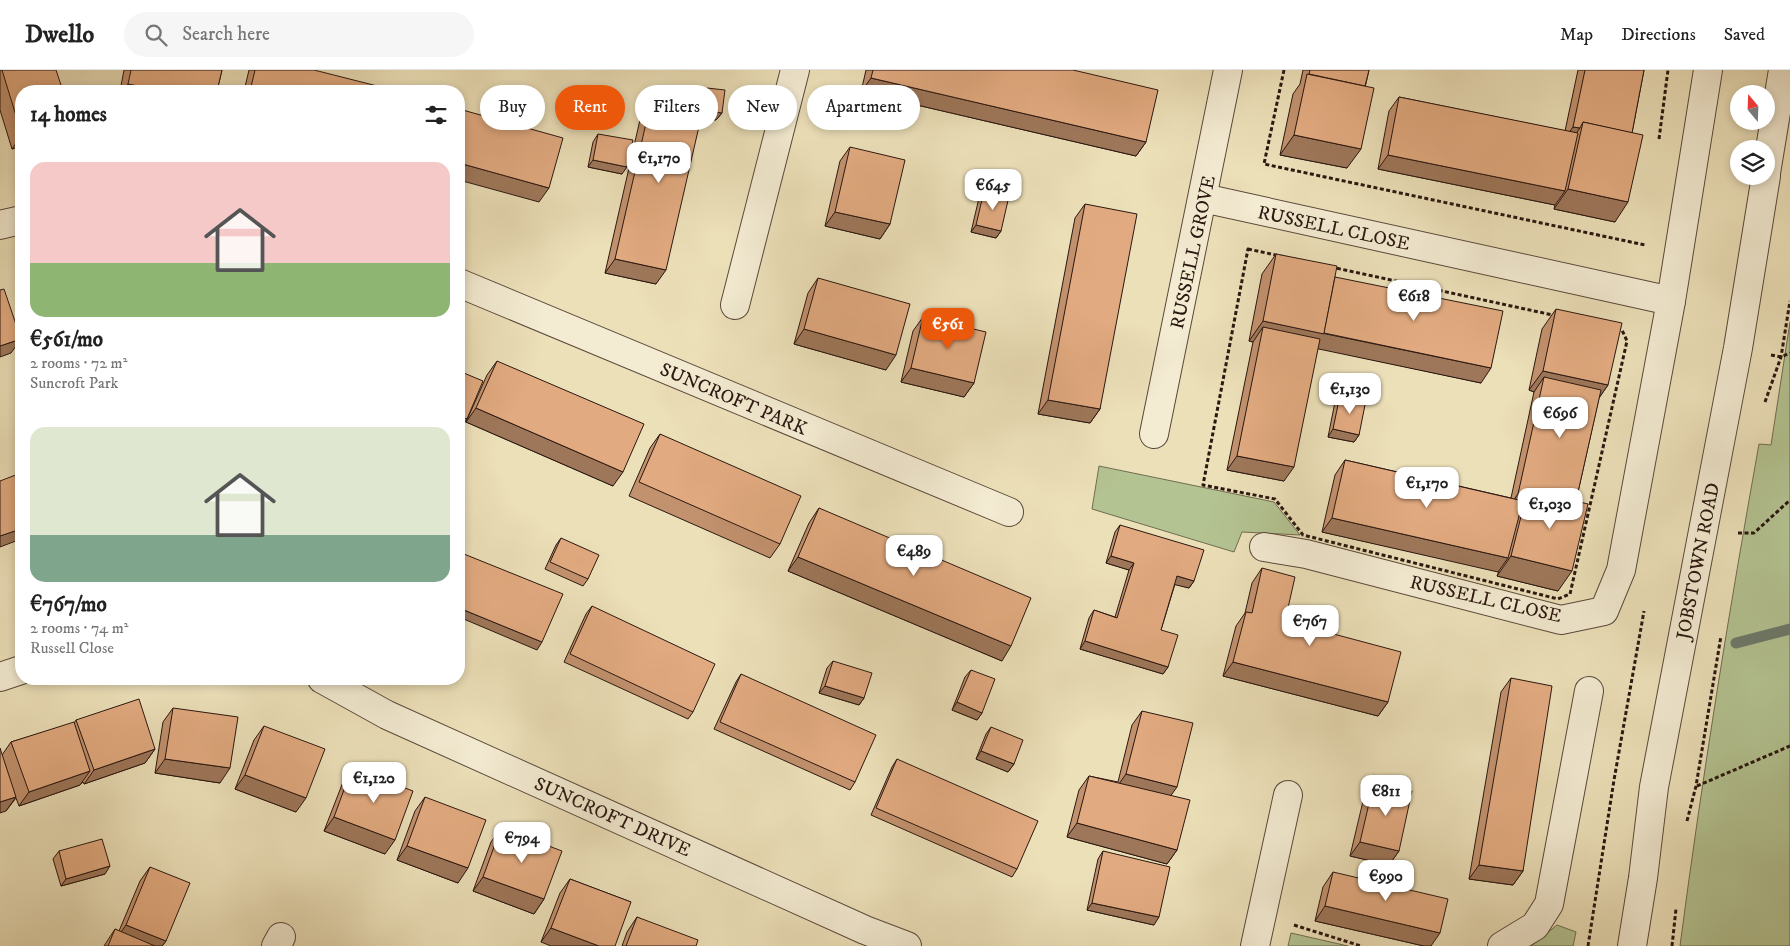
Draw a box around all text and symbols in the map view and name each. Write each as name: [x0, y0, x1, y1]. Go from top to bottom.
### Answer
search box: [124, 12, 474, 57]
text: Dwello: [25, 20, 94, 50]
icon: search: [142, 21, 170, 49]
text: Search here: [182, 23, 270, 46]
text: Map: [1560, 24, 1593, 46]
text: Directions: [1621, 24, 1696, 46]
text: Saved: [1724, 24, 1765, 46]
chip: Buy: [480, 85, 545, 130]
chip: Rent: [555, 85, 625, 130]
chip: Filters: [635, 85, 718, 130]
chip: New: [728, 85, 797, 130]
chip: Apartment: [807, 85, 920, 130]
north arrow: [1730, 85, 1775, 130]
map controls: [1730, 85, 1775, 185]
icon: filters: [422, 101, 450, 129]
text: 14 homes: [30, 102, 107, 128]
button: layers: [1730, 140, 1775, 185]
pin: €1,170: [618, 142, 700, 184]
text: €1,170: [638, 148, 680, 168]
pin: €645: [963, 168, 1023, 211]
street label: RUSSELL GROVE: [1166, 173, 1221, 331]
text: €645: [976, 175, 1010, 195]
icon: home: [195, 195, 285, 285]
street label: RUSSELL CLOSE: [1255, 201, 1412, 256]
pin: €618: [1384, 280, 1444, 322]
text: €618: [1398, 286, 1430, 306]
pin: €561: [918, 308, 978, 350]
text: €561: [932, 314, 964, 334]
text: €561/mo: [30, 327, 103, 353]
text: 2 rooms · 72 m²: [30, 353, 127, 373]
street label: SUNCROFT PARK: [656, 358, 811, 441]
pin: €1,130: [1309, 372, 1391, 415]
text: Suncroft Park: [30, 373, 119, 393]
text: €1,130: [1330, 379, 1370, 399]
pin: €696: [1530, 396, 1590, 439]
text: €696: [1543, 403, 1577, 423]
icon: home: [195, 460, 285, 550]
pin: €1,170: [1386, 466, 1468, 509]
text: €1,170: [1406, 473, 1448, 493]
street label: JOBSTOWN ROAD: [1672, 481, 1725, 644]
pin: €1,030: [1509, 488, 1591, 530]
text: €1,030: [1529, 494, 1571, 514]
pin: €489: [884, 534, 944, 577]
text: €489: [897, 541, 931, 561]
street label: RUSSELL CLOSE: [1408, 571, 1564, 628]
text: €767/mo: [30, 592, 107, 618]
pin: €767: [1280, 604, 1340, 647]
text: €767: [1293, 611, 1327, 631]
text: 2 rooms · 74 m²: [30, 618, 128, 638]
text: Russell Close: [30, 638, 114, 658]
pin: €1,120: [333, 762, 415, 804]
text: €1,120: [353, 768, 395, 788]
street label: SUNCROFT DRIVE: [531, 773, 694, 862]
pin: €811: [1356, 774, 1416, 817]
text: €811: [1371, 781, 1401, 801]
pin: €794: [492, 822, 552, 864]
text: €794: [505, 828, 540, 848]
pin: €990: [1356, 860, 1416, 902]
text: €990: [1369, 866, 1403, 886]

